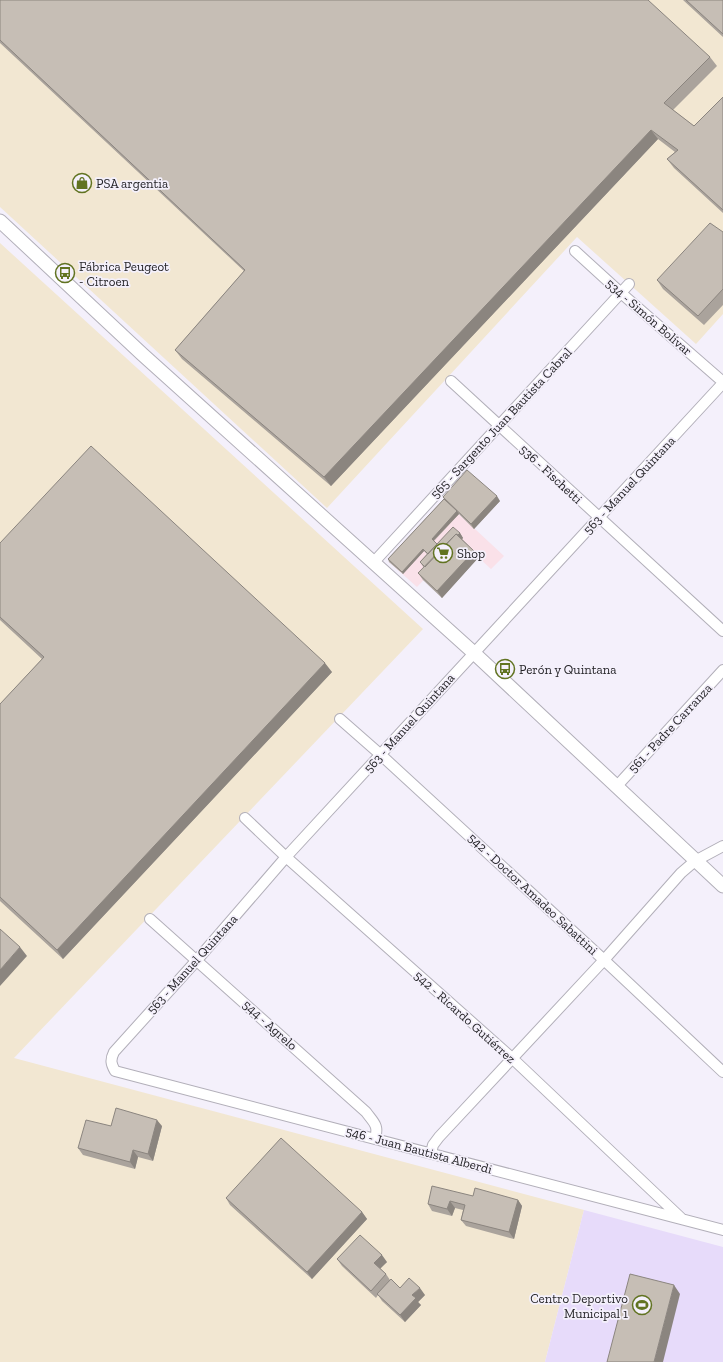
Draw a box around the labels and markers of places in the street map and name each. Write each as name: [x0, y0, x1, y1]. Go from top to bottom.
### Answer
shop icon: PSA argentia: [71, 172, 93, 194]
place label: PSA argentia: [96, 176, 169, 191]
place label: Fábrica Peugeot - Citroen: [79, 259, 169, 289]
bus stop icon: Fábrica Peugeot - Citroen: [54, 262, 76, 284]
supermarket icon: Shop: [432, 542, 454, 564]
place label: Shop: [457, 546, 485, 561]
bus stop icon: Perón y Quintana: [494, 658, 516, 680]
place label: Perón y Quintana: [519, 662, 617, 677]
place label: Centro Deportivo Municipal 1: [530, 1291, 628, 1321]
sports icon: Centro Deportivo Municipal 1: [631, 1294, 653, 1316]

